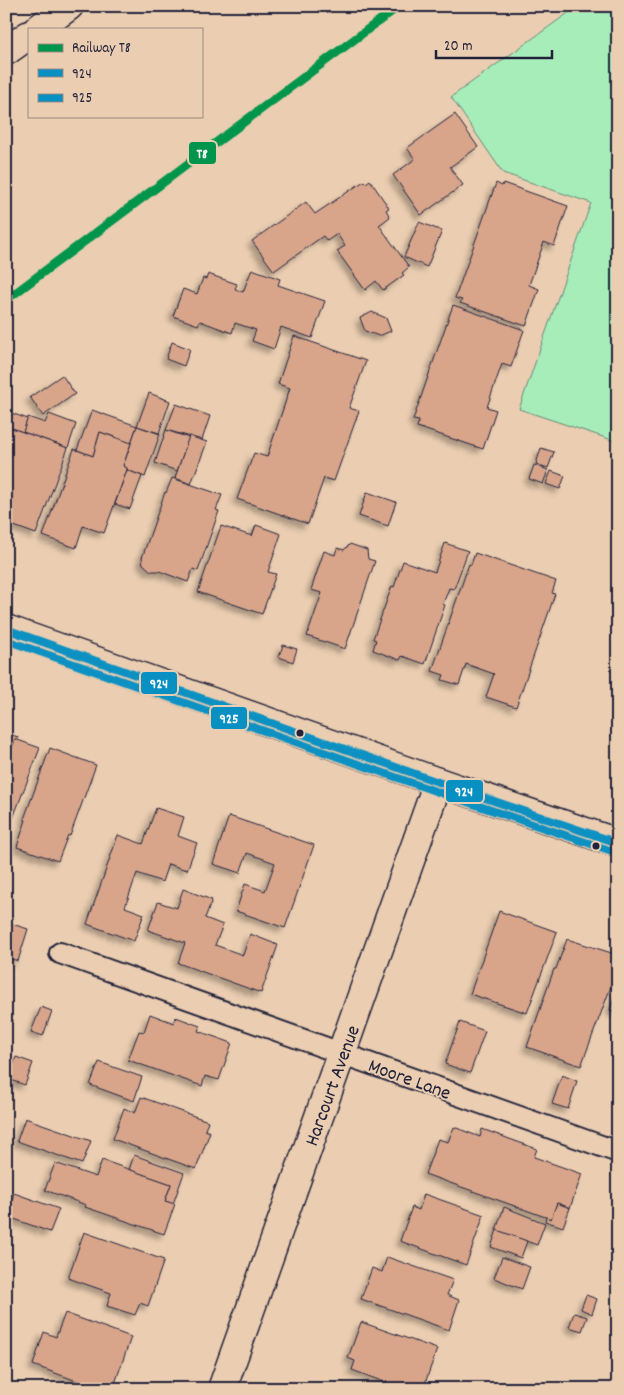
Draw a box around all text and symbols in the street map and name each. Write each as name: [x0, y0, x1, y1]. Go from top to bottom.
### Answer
legend: [28, 28, 202, 118]
scale bar: [436, 28, 553, 60]
text: 20 m: [444, 36, 472, 58]
text: Railway T8: [72, 38, 131, 60]
text: 924: [72, 64, 92, 86]
text: 925: [72, 88, 92, 110]
line badge: T8: [188, 141, 217, 165]
text: T8: [196, 145, 208, 165]
line badge: 924: [140, 671, 178, 695]
text: 924: [150, 675, 168, 695]
line badge: 925: [210, 706, 248, 730]
text: 925: [219, 710, 239, 730]
unlabelled marker: [295, 728, 305, 738]
line badge: 924: [445, 779, 484, 803]
text: 924: [455, 783, 473, 803]
unlabelled marker: [591, 841, 601, 851]
street label: Harcourt Avenue: [299, 1022, 369, 1150]
street label: Moore Lane: [364, 1053, 454, 1109]

